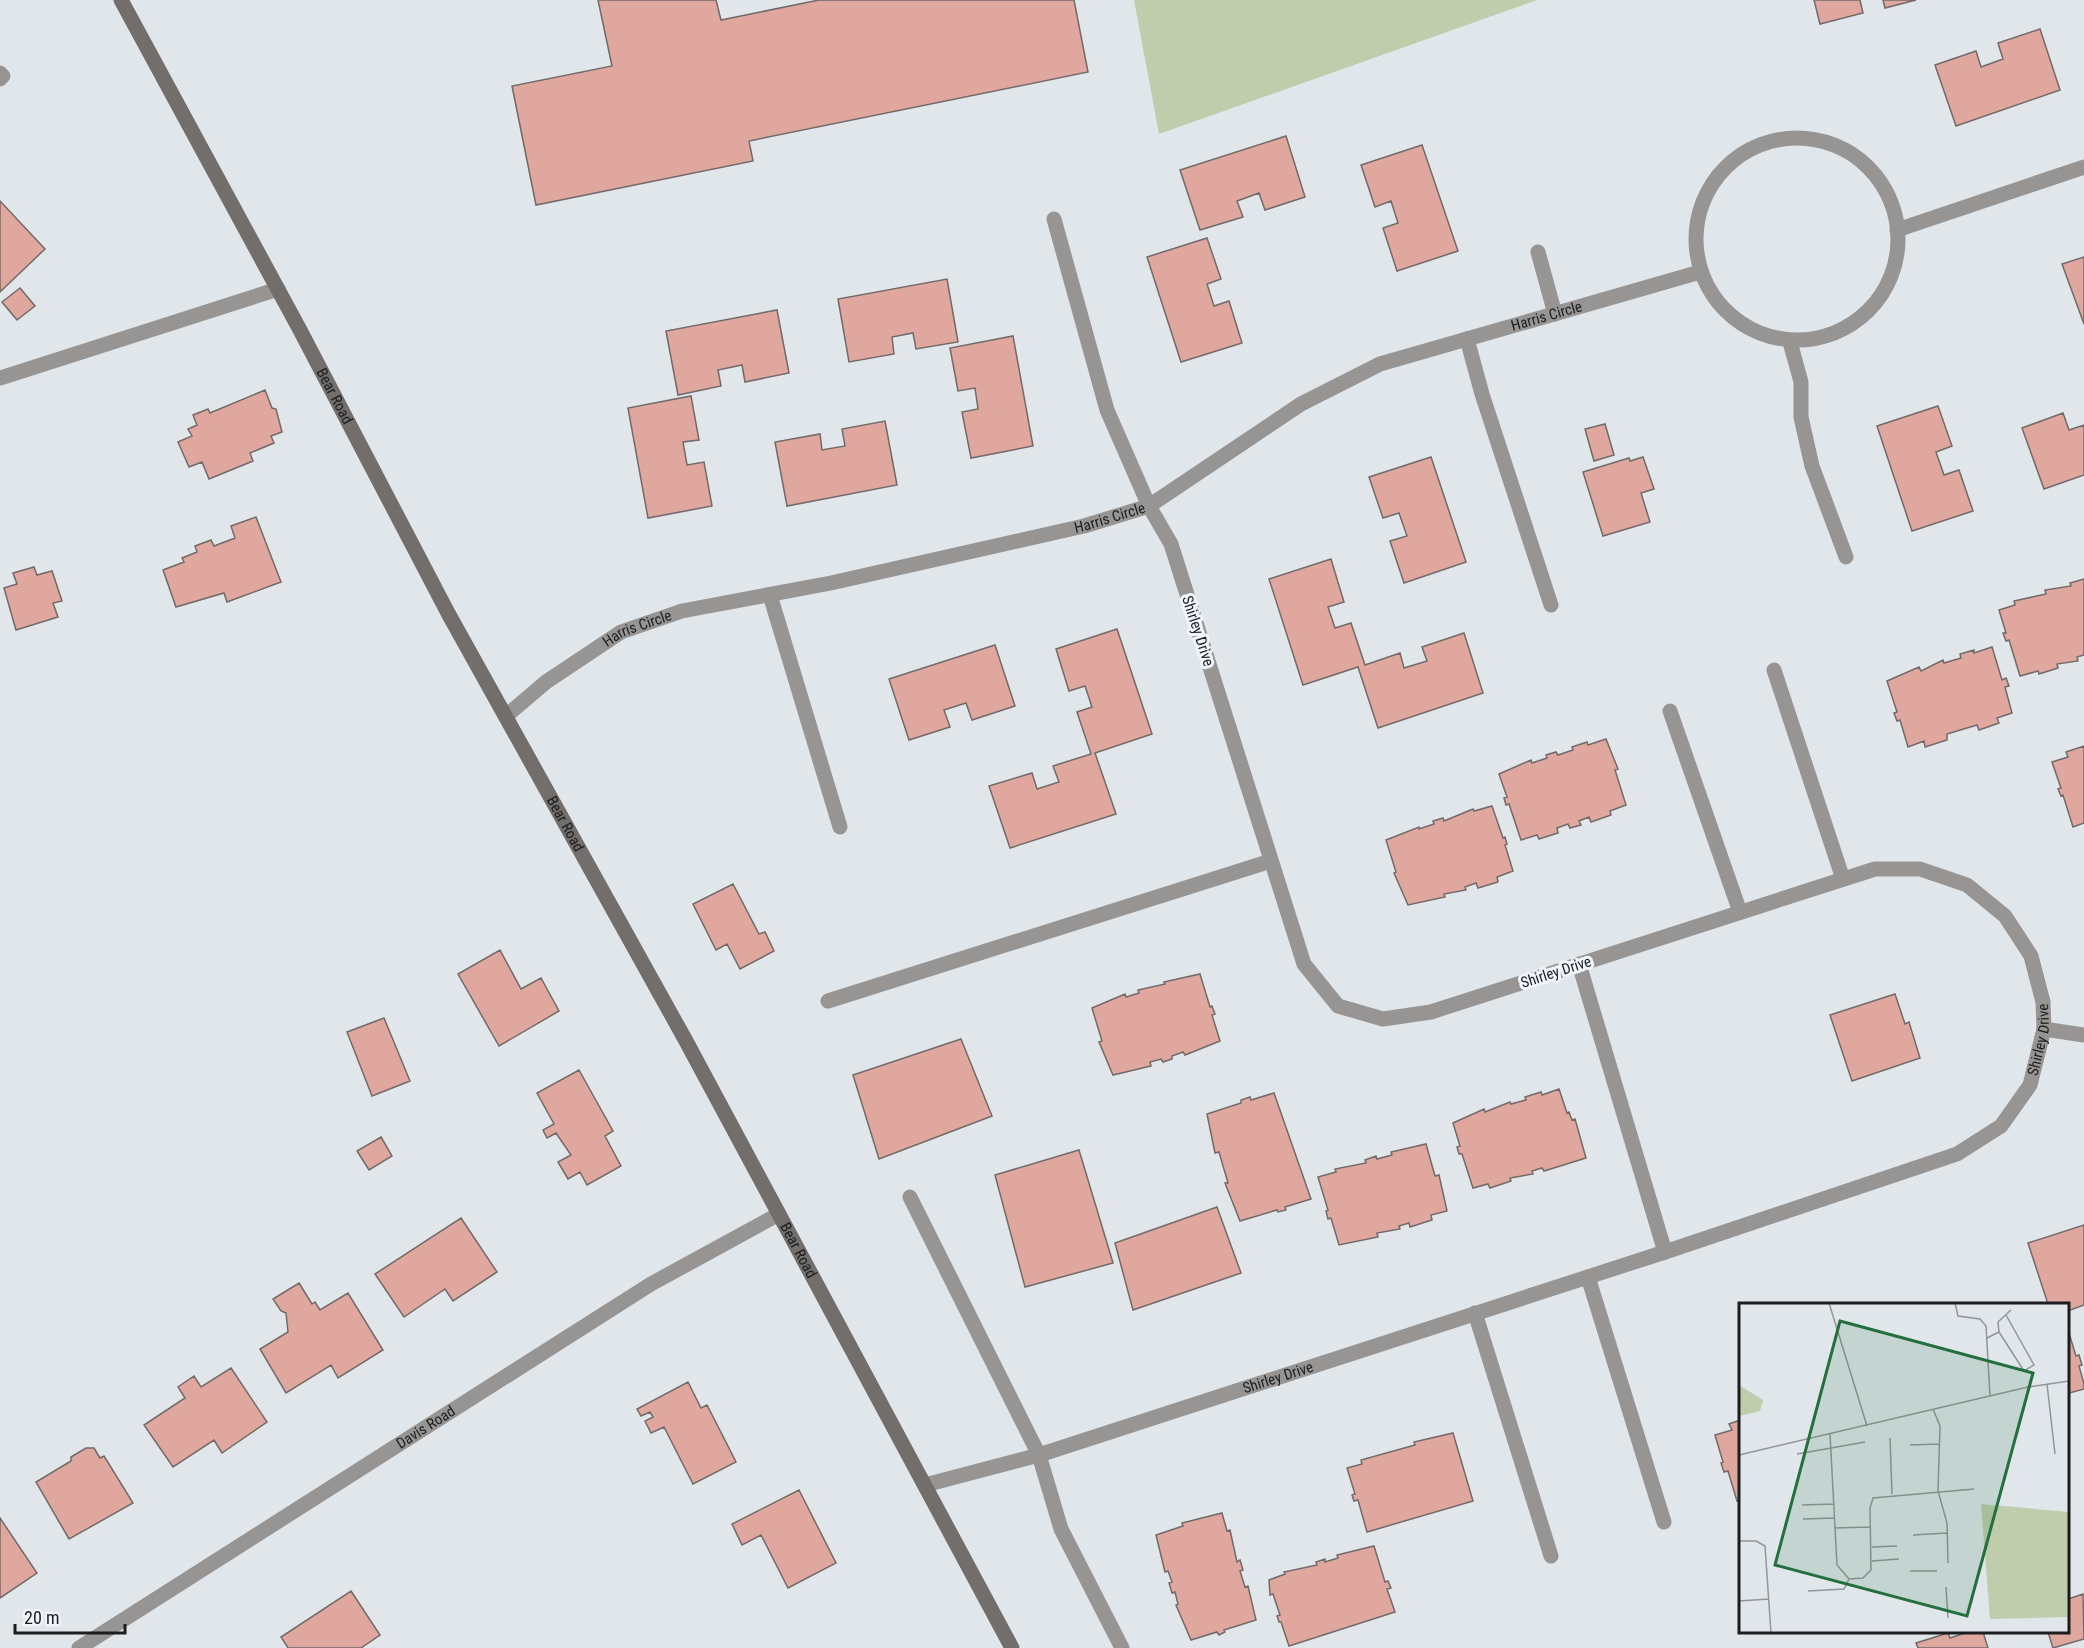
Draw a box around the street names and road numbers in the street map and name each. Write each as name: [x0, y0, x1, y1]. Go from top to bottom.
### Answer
street label: Harris Circle: [1509, 297, 1584, 335]
street label: Bear Road: [313, 365, 357, 427]
street label: Harris Circle: [1073, 499, 1147, 537]
street label: Shirley Drive: [1178, 593, 1218, 669]
street label: Harris Circle: [599, 606, 674, 651]
street label: Bear Road: [543, 793, 588, 855]
street label: Shirley Drive: [1518, 952, 1594, 992]
street label: Shirley Drive: [2024, 1003, 2054, 1077]
street label: Bear Road: [776, 1219, 821, 1281]
street label: Shirley Drive: [1240, 1358, 1315, 1397]
street label: Davis Road: [393, 1402, 458, 1453]

